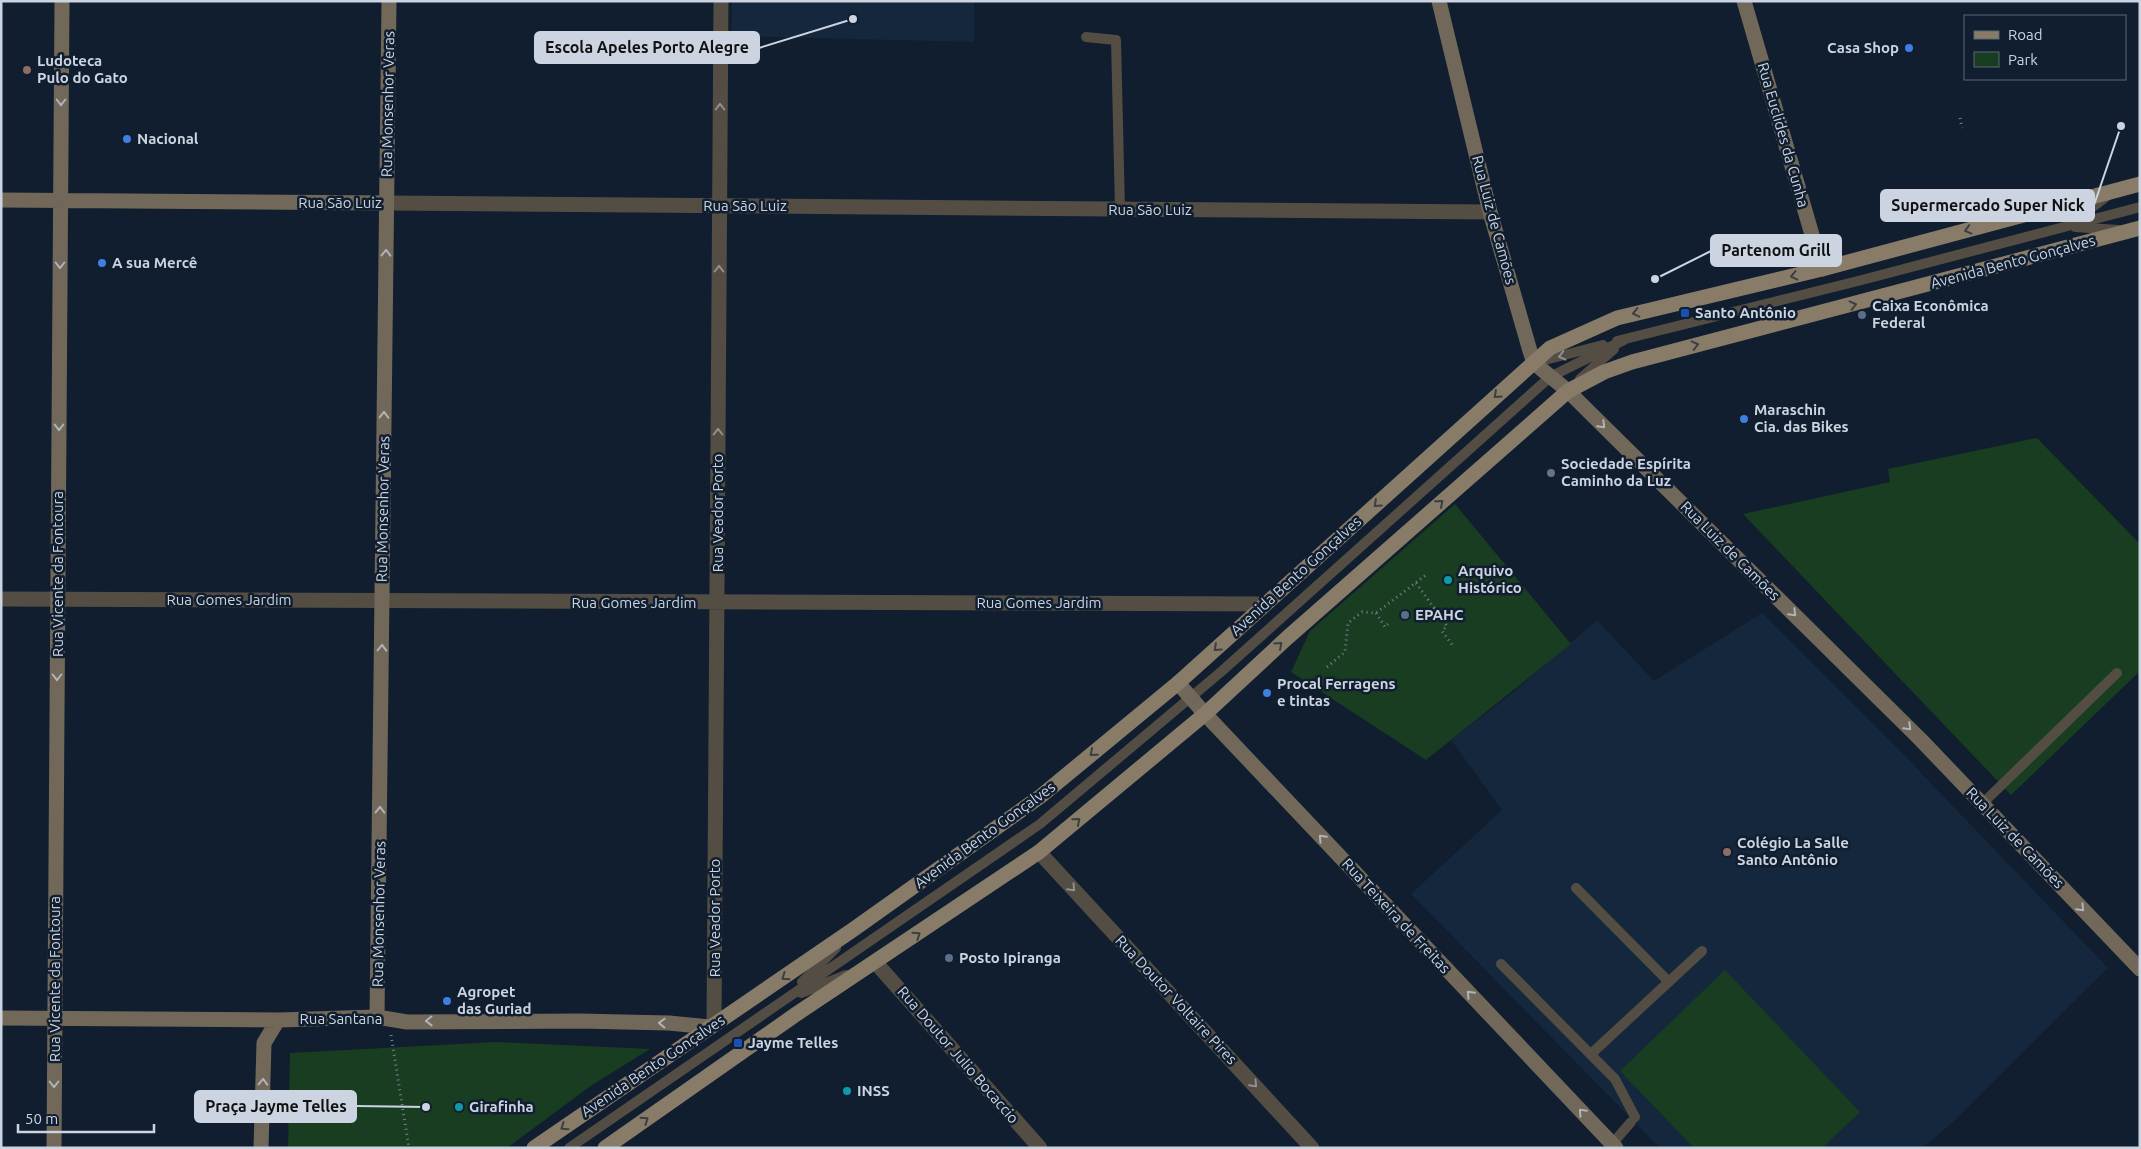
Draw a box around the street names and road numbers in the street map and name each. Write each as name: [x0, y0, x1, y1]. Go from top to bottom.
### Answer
street label: Rua Monsenhor Veras: [378, 31, 397, 177]
street label: Rua Euclides da Cunha: [1755, 60, 1812, 209]
street label: Rua Luiz de Camões: [1469, 153, 1520, 286]
street label: Rua São Luiz: [298, 194, 382, 211]
street label: Rua São Luiz: [703, 197, 787, 214]
street label: Rua São Luiz: [1108, 201, 1192, 218]
street label: Avenida Bento Gonçalves: [1929, 231, 2097, 292]
street label: Rua Monsenhor Veras: [373, 436, 392, 582]
street label: Rua Veador Porto: [709, 454, 726, 572]
street label: Rua Vicente da Fontoura: [49, 491, 66, 657]
street label: Rua Luiz de Camões: [1677, 498, 1783, 604]
street label: Avenida Bento Gonçalves: [1227, 513, 1364, 639]
street label: Rua Gomes Jardim: [166, 591, 292, 608]
street label: Rua Gomes Jardim: [571, 594, 697, 611]
street label: Rua Gomes Jardim: [976, 594, 1102, 611]
street label: Avenida Bento Gonçalves: [911, 778, 1058, 891]
street label: Rua Luiz de Camões: [1963, 784, 2068, 891]
street label: Rua Monsenhor Veras: [369, 841, 388, 987]
street label: Rua Teixeira de Freitas: [1339, 855, 1454, 977]
street label: Rua Veador Porto: [706, 859, 723, 977]
street label: Rua Vicente da Fontoura: [46, 896, 63, 1062]
street label: Rua Doutor Voltaire Pires: [1112, 932, 1241, 1068]
street label: Rua Doutor Julio Bocaccio: [894, 983, 1022, 1127]
street label: Rua Santana: [299, 1010, 383, 1027]
street label: Avenida Bento Gonçalves: [578, 1011, 728, 1120]

